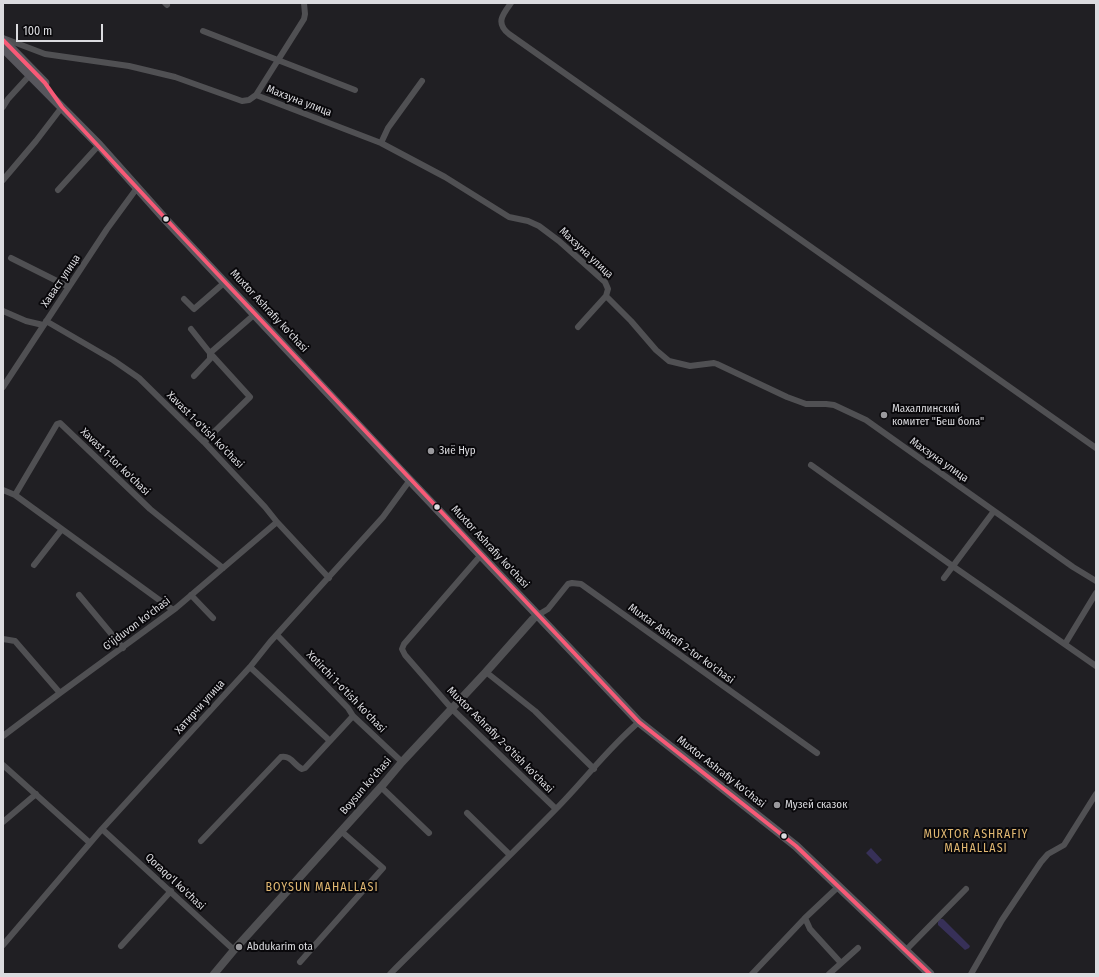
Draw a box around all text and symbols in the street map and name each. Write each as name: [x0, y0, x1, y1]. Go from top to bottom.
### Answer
scale bar: [18, 16, 105, 42]
text: 100 m: [23, 24, 52, 38]
street label: Махзуна улица: [264, 82, 334, 120]
unlabelled marker: [161, 214, 171, 224]
street label: Махзуна улица: [556, 225, 616, 281]
street label: Хаваст улица: [39, 252, 83, 310]
street label: Muxtor Ashrafiy ko'chasi: [227, 267, 311, 355]
street label: Xavast 1-o'tish ko'chasi: [164, 389, 246, 471]
place label: Махаллинский комитет "Беш бола": [892, 402, 984, 428]
marker: Махаллинский комитет "Беш бола": [879, 410, 889, 420]
street label: Xavast 1-tor ko'chasi: [78, 425, 152, 499]
street label: Махзуна улица: [907, 435, 971, 485]
place label: Зиё Нур: [439, 444, 476, 458]
marker: Зиё Нур: [426, 446, 436, 456]
unlabelled marker: [432, 502, 442, 512]
street label: Muxtor Ashrafiy ko'chasi: [448, 503, 532, 591]
street label: G'ijduvon ko'chasi: [101, 594, 173, 654]
street label: Muxtar Ashrafi 2-tor ko'chasi: [625, 601, 737, 687]
street label: Xotirchi 1-o'tish ko'chasi: [304, 648, 388, 736]
street label: Хатирчи улица: [172, 677, 228, 737]
street label: Muxtor Ashrafiy 2-o'tish ko'chasi: [444, 684, 556, 796]
street label: Muxtor Ashrafiy ko'chasi: [674, 733, 768, 811]
street label: Boysun ko'chasi: [338, 755, 394, 817]
place label: Музей сказок: [785, 798, 847, 812]
marker: Музей сказок: [772, 800, 782, 810]
district label: MUXTOR ASHRAFIY MAHALLASI: [923, 828, 1029, 856]
unlabelled marker: [779, 831, 789, 841]
street label: Qoraqo'l ko'chasi: [142, 851, 208, 913]
district label: BOYSUN MAHALLASI: [265, 881, 379, 895]
place label: Abdukarim ota: [247, 940, 313, 954]
marker: Abdukarim ota: [234, 942, 244, 952]

